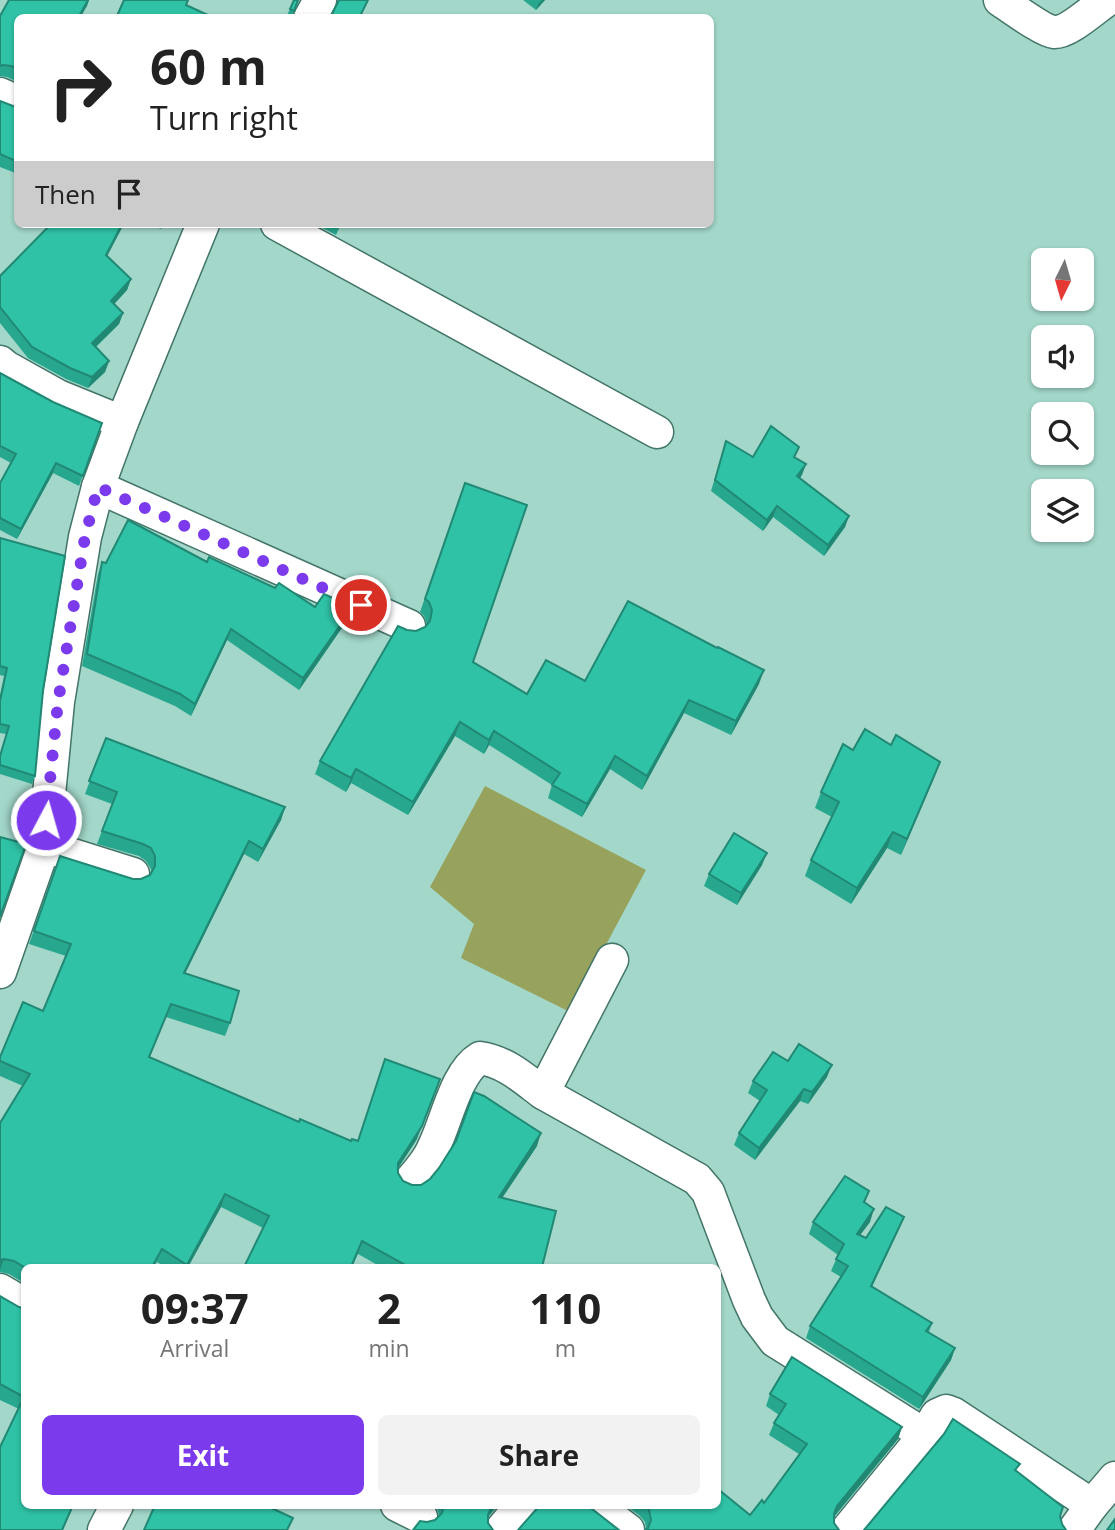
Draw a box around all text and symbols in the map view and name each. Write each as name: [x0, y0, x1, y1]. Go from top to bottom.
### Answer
text: 60 m: [150, 33, 267, 99]
icon: right: [35, 42, 126, 133]
text: Turn right: [150, 96, 298, 139]
icon: arrive: [110, 175, 148, 213]
text: Then: [35, 176, 96, 212]
north arrow: [1031, 248, 1094, 312]
map controls: [1031, 248, 1094, 542]
button: sound: [1031, 325, 1094, 388]
button: search: [1031, 402, 1094, 465]
button: layers: [1031, 479, 1094, 542]
pin: [331, 575, 391, 635]
icon: arrive: [342, 586, 380, 624]
position arrow: [9, 783, 83, 857]
text: 09:37: [141, 1279, 249, 1336]
text: 2: [377, 1279, 401, 1336]
text: 110: [529, 1279, 601, 1336]
text: Arrival: [160, 1332, 229, 1364]
text: min: [368, 1332, 410, 1364]
text: m: [555, 1332, 576, 1364]
button: Exit: [42, 1415, 364, 1495]
button: Share: [378, 1415, 700, 1495]

